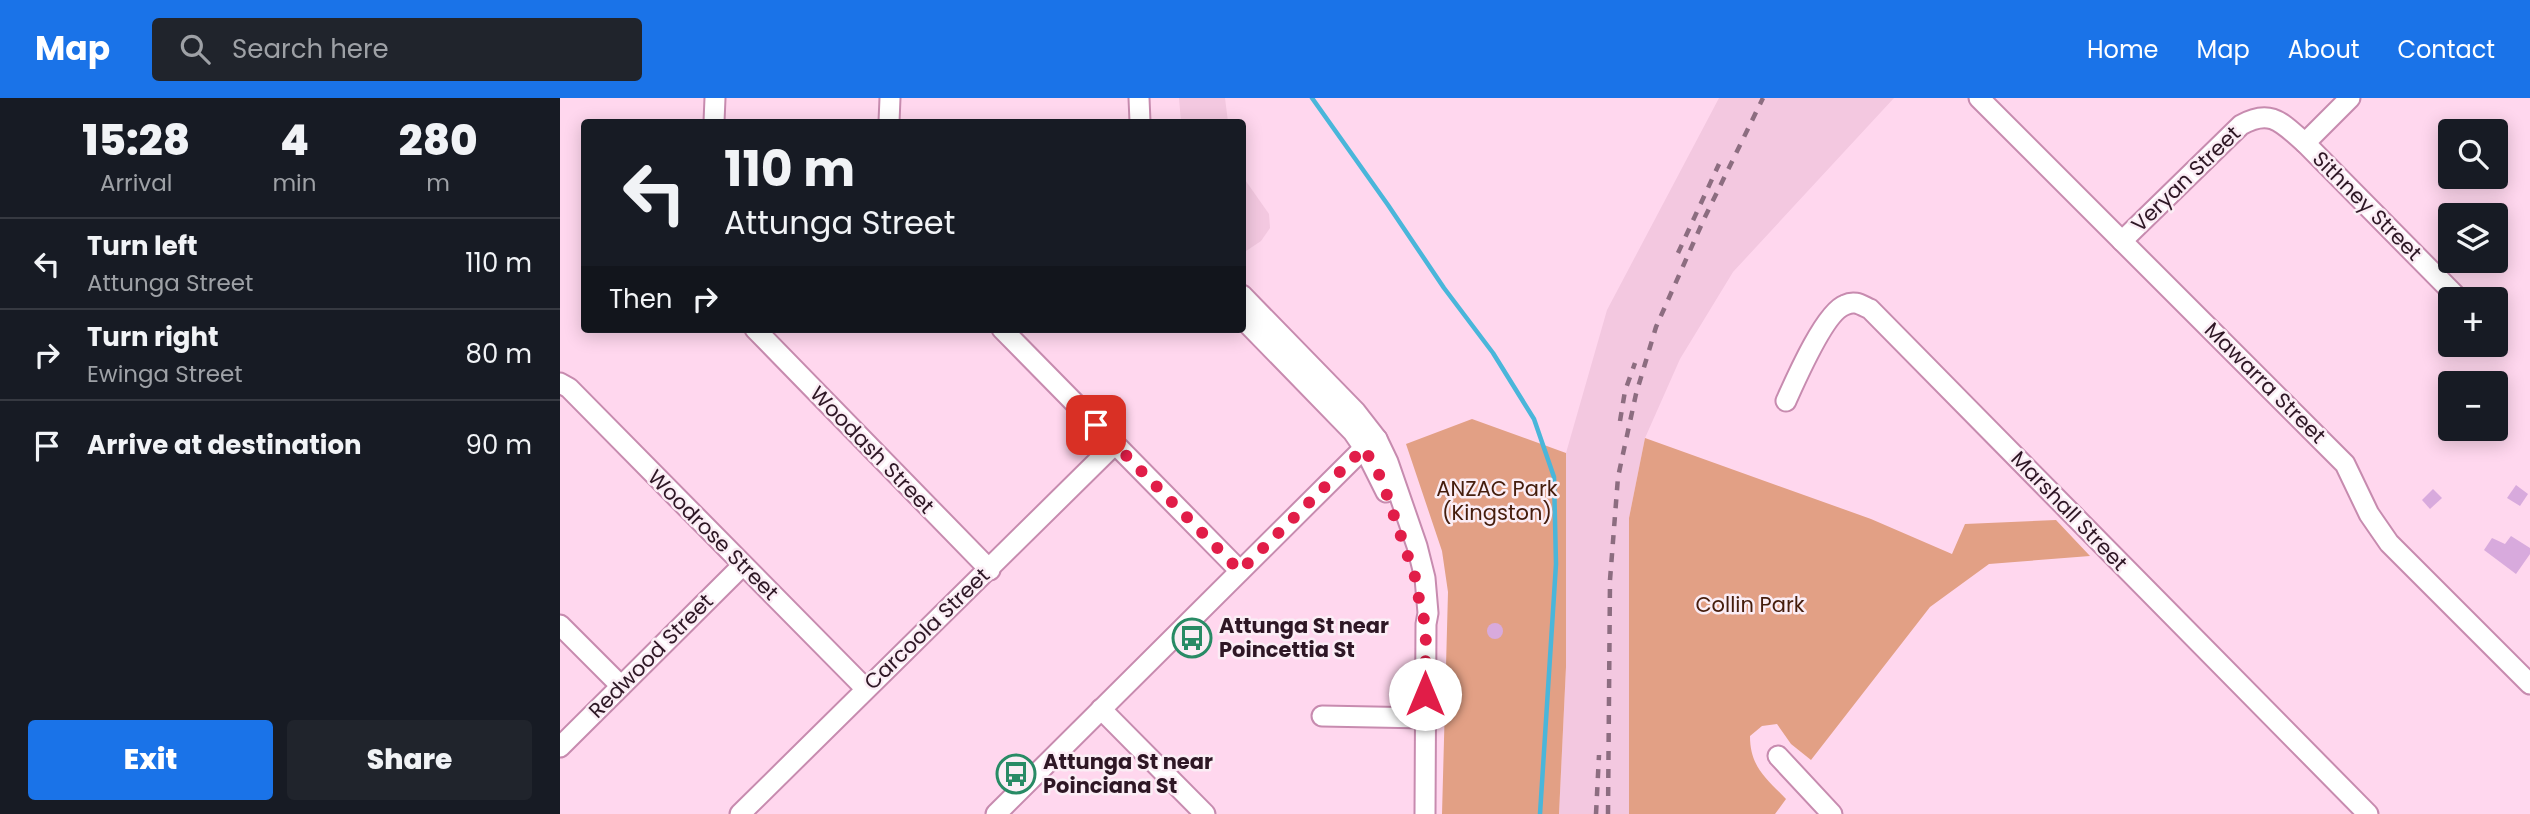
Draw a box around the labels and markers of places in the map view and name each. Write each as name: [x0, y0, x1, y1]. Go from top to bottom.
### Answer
pin: [1066, 395, 1126, 455]
place label: Attunga St near Poincettia St: [1219, 611, 1389, 664]
bus stop icon: Attunga St near Poincettia St: [1171, 617, 1213, 659]
place label: Attunga St near Poinciana St: [1043, 747, 1213, 800]
bus stop icon: Attunga St near Poinciana St: [995, 753, 1037, 795]

